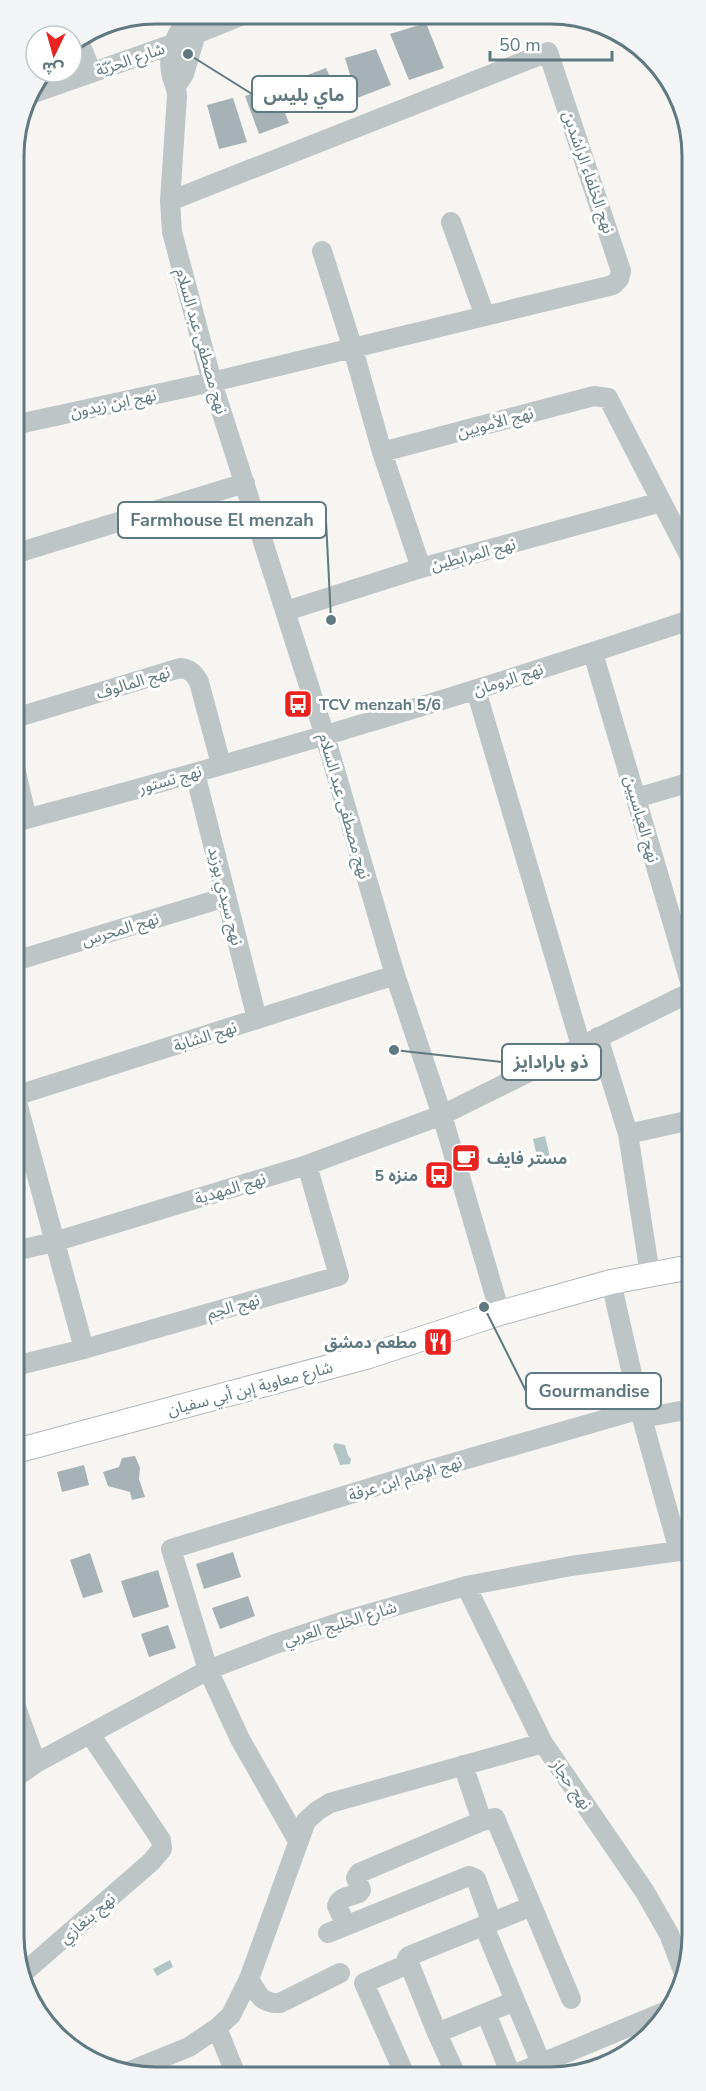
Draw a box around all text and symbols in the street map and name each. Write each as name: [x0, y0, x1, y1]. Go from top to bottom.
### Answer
north arrow: [24, 24, 84, 84]
scale bar: [490, 24, 612, 62]
text: 50 m: [499, 33, 541, 57]
street label: شارع الحرّيّة: [93, 38, 168, 83]
text: ش: [41, 56, 65, 80]
callout: ماي بليس: [252, 76, 357, 112]
text: ماي بليس: [264, 83, 345, 109]
street label: نهج الخلفاء الراشدين: [556, 108, 619, 237]
street label: نهج مصطفى عبد السلام: [169, 266, 232, 417]
street label: نهج ابن زيدون: [68, 384, 159, 425]
street label: نهج الأمويين: [455, 402, 536, 445]
callout: Farmhouse El menzah: [118, 502, 326, 538]
text: Farmhouse El menzah: [130, 508, 314, 532]
street label: نهج المرابطين: [428, 533, 518, 578]
street label: نهج الرومان: [470, 658, 546, 703]
street label: نهج المالوف: [94, 661, 173, 706]
bus stop icon: TCV menzah 5/6: [282, 688, 314, 720]
place label: TCV menzah 5/6: [319, 694, 441, 716]
street label: نهج مصطفى عبد السلام: [312, 731, 375, 882]
street label: نهج تستور: [135, 760, 205, 801]
street label: نهج العباسيين: [617, 773, 664, 866]
street label: نهج سيدي بوزيد: [201, 845, 248, 948]
street label: نهج المحرس: [79, 908, 162, 953]
street label: نهج الشابة: [171, 1016, 240, 1058]
callout: ذو بارادايز: [502, 1044, 601, 1080]
text: ذو بارادايز: [512, 1050, 589, 1074]
cafe icon: مستر فايف: [450, 1142, 482, 1174]
place label: مستر فايف: [487, 1148, 567, 1170]
bus stop icon: منزه 5: [423, 1159, 455, 1191]
place label: منزه 5: [375, 1165, 418, 1187]
street label: نهج المهدية: [192, 1168, 269, 1211]
street label: نهج الجم: [204, 1289, 263, 1326]
restaurant icon: مطعم دمشق: [422, 1326, 454, 1358]
place label: مطعم دمشق: [324, 1332, 417, 1355]
street label: شارع معاوية إبن أبي سفيان: [165, 1356, 336, 1423]
callout: Gourmandise: [526, 1373, 661, 1409]
text: Gourmandise: [538, 1379, 650, 1403]
street label: نهج الإمام ابن عرفة: [346, 1451, 465, 1508]
street label: شارع الخليج العربي: [281, 1596, 400, 1653]
street label: نهج حجاز: [544, 1754, 597, 1815]
street label: نهج بنغازي: [55, 1888, 121, 1950]

